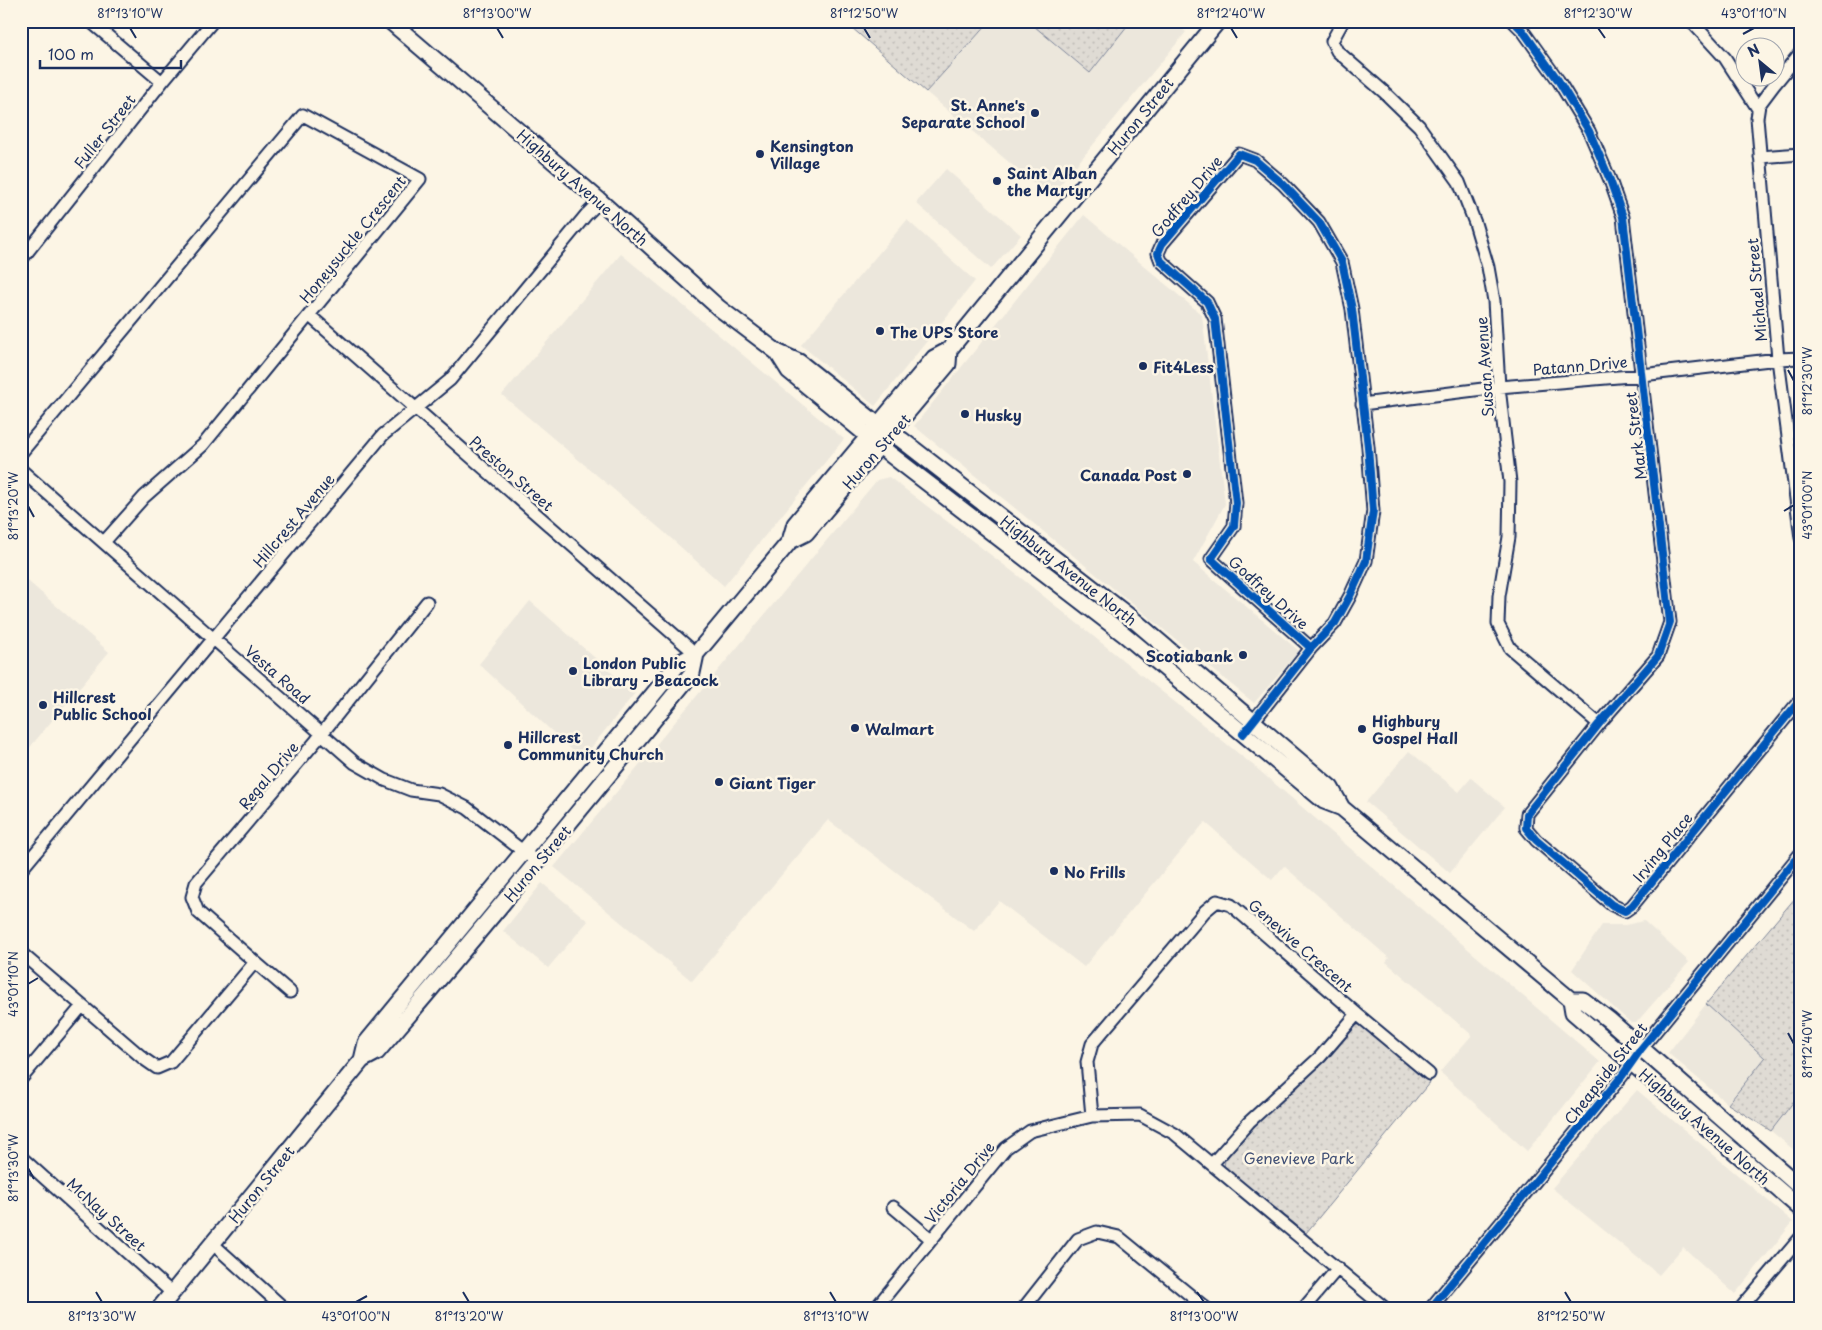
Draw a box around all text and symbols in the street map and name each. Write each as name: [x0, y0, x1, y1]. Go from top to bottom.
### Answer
text: 81°13'10"W: [97, 4, 163, 22]
text: 81°13'00"W: [463, 4, 532, 22]
text: 81°12'50"W: [830, 4, 899, 22]
text: 81°12'40"W: [1197, 4, 1266, 22]
text: 81°12'30"W: [1564, 4, 1633, 22]
text: 43°01'10"N: [1721, 4, 1787, 22]
scale bar: [40, 38, 181, 70]
north arrow: [1734, 38, 1784, 88]
text: N: [1744, 38, 1763, 62]
text: 100 m: [48, 42, 94, 65]
street label: Huron Street: [1102, 72, 1178, 160]
street label: Fuller Street: [68, 89, 140, 173]
place label: St. Anne's Separate School: [901, 93, 1025, 133]
marker: St. Anne's Separate School: [1029, 107, 1041, 119]
street label: Highbury Avenue North: [512, 123, 654, 251]
place label: Kensington Village: [770, 134, 854, 174]
marker: Kensington Village: [754, 148, 766, 160]
street label: Godfrey Drive: [1145, 150, 1227, 242]
place label: Saint Alban the Martyr: [1007, 161, 1097, 201]
street label: Honeysuckle Crescent: [293, 170, 411, 308]
marker: Saint Alban the Martyr: [991, 175, 1003, 187]
street label: Michael Street: [1740, 237, 1772, 343]
street label: Susan Avenue: [1469, 316, 1499, 418]
place label: The UPS Store: [890, 320, 998, 343]
marker: The UPS Store: [874, 325, 886, 337]
text: 81°12'30"W: [1798, 346, 1816, 415]
street label: Patann Drive: [1532, 349, 1628, 381]
place label: Fit4Less: [1153, 355, 1214, 378]
marker: Fit4Less: [1137, 360, 1149, 372]
street label: Mark Street: [1618, 391, 1652, 481]
place label: Husky: [975, 403, 1022, 426]
street label: Huron Street: [837, 408, 915, 494]
marker: Husky: [959, 408, 971, 420]
street label: Preston Street: [465, 430, 559, 516]
place label: Canada Post: [1080, 463, 1177, 486]
street label: Hillcrest Avenue: [247, 468, 339, 572]
marker: Canada Post: [1181, 468, 1193, 480]
text: 81°13'20"W: [4, 471, 22, 540]
text: 43°01'00"N: [1798, 471, 1816, 540]
street label: Highbury Avenue North: [996, 509, 1142, 631]
street label: Godfrey Drive: [1224, 550, 1314, 634]
street label: Vesta Road: [240, 639, 316, 709]
place label: Scotiabank: [1146, 644, 1233, 667]
marker: Scotiabank: [1237, 649, 1249, 661]
place label: London Public Library - Beacock: [583, 651, 719, 691]
marker: London Public Library - Beacock: [567, 665, 579, 677]
place label: Hillcrest Public School: [53, 685, 152, 725]
marker: Hillcrest Public School: [37, 699, 49, 711]
place label: Highbury Gospel Hall: [1372, 709, 1458, 749]
place label: Walmart: [865, 717, 934, 740]
marker: Walmart: [849, 722, 861, 734]
marker: Highbury Gospel Hall: [1356, 723, 1368, 735]
place label: Hillcrest Community Church: [518, 725, 664, 765]
street label: Regal Drive: [233, 736, 303, 814]
marker: Hillcrest Community Church: [502, 739, 514, 751]
place label: Giant Tiger: [729, 771, 816, 794]
marker: Giant Tiger: [713, 776, 725, 788]
street label: Irving Place: [1627, 807, 1697, 887]
street label: Huron Street: [498, 820, 576, 906]
place label: No Frills: [1064, 860, 1125, 883]
marker: No Frills: [1048, 865, 1060, 877]
street label: Genevive Crescent: [1244, 893, 1358, 997]
text: 43°01'10"N: [4, 951, 22, 1017]
text: 81°12'40"W: [1798, 1009, 1816, 1078]
street label: Cheapside Street: [1558, 1017, 1652, 1129]
street label: Highbury Avenue North: [1634, 1062, 1776, 1190]
text: 81°13'30"W: [4, 1133, 22, 1202]
street label: Victoria Drive: [918, 1136, 1000, 1228]
street label: Huron Street: [223, 1140, 299, 1228]
park label: Genevieve Park: [1244, 1146, 1354, 1169]
street label: McNay Street: [62, 1172, 152, 1256]
text: 81°13'30"W: [68, 1307, 137, 1325]
text: 43°01'00"N: [322, 1307, 391, 1325]
text: 81°13'20"W: [435, 1307, 504, 1325]
text: 81°13'10"W: [803, 1307, 869, 1325]
text: 81°13'00"W: [1170, 1307, 1239, 1325]
text: 81°12'50"W: [1537, 1307, 1606, 1325]

